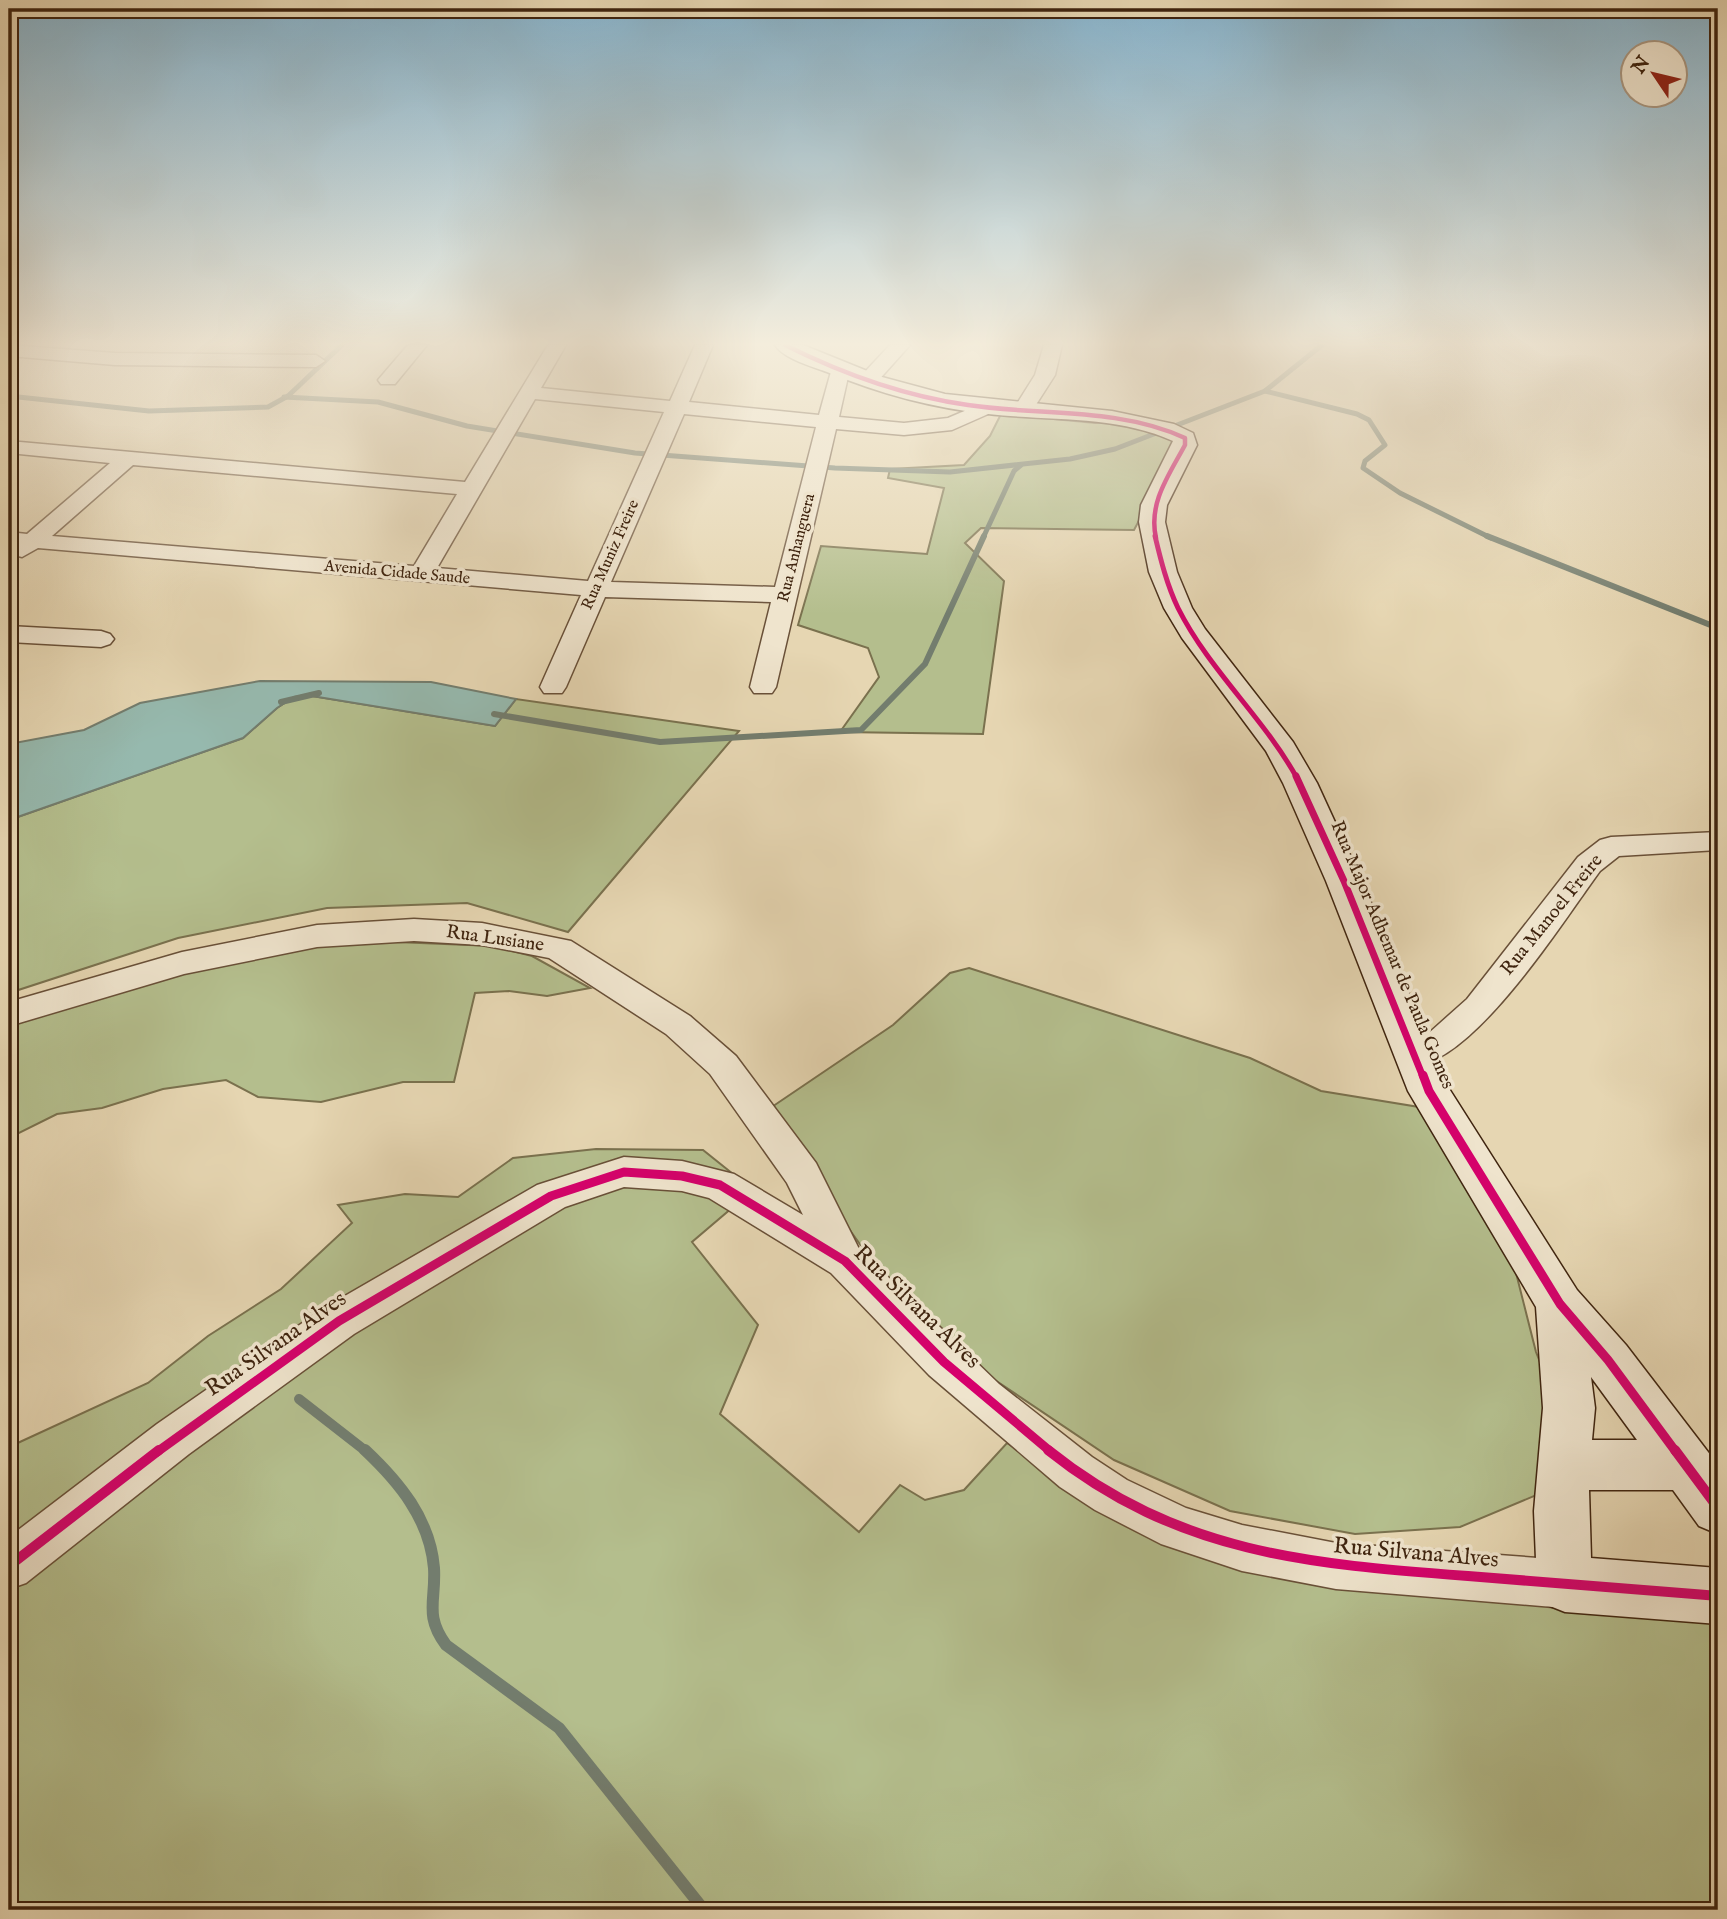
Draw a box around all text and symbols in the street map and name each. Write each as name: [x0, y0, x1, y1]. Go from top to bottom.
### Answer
north arrow: [1618, 38, 1688, 108]
text: N: [1627, 51, 1657, 80]
street label: Rua Anhanguera: [774, 492, 820, 604]
street label: Rua Muniz Freire: [578, 497, 644, 613]
street label: Avenida Cidade Saude: [322, 557, 471, 589]
street label: Rua Major Adhemar de Paula Gomes: [1324, 817, 1460, 1093]
street label: Rua Manoel Freire: [1496, 849, 1609, 981]
street label: Rua Lusiane: [444, 920, 546, 958]
street label: Rua Silvana Alves: [847, 1239, 987, 1375]
street label: Rua Silvana Alves: [200, 1285, 352, 1403]
street label: Rua Silvana Alves: [1332, 1531, 1500, 1575]

